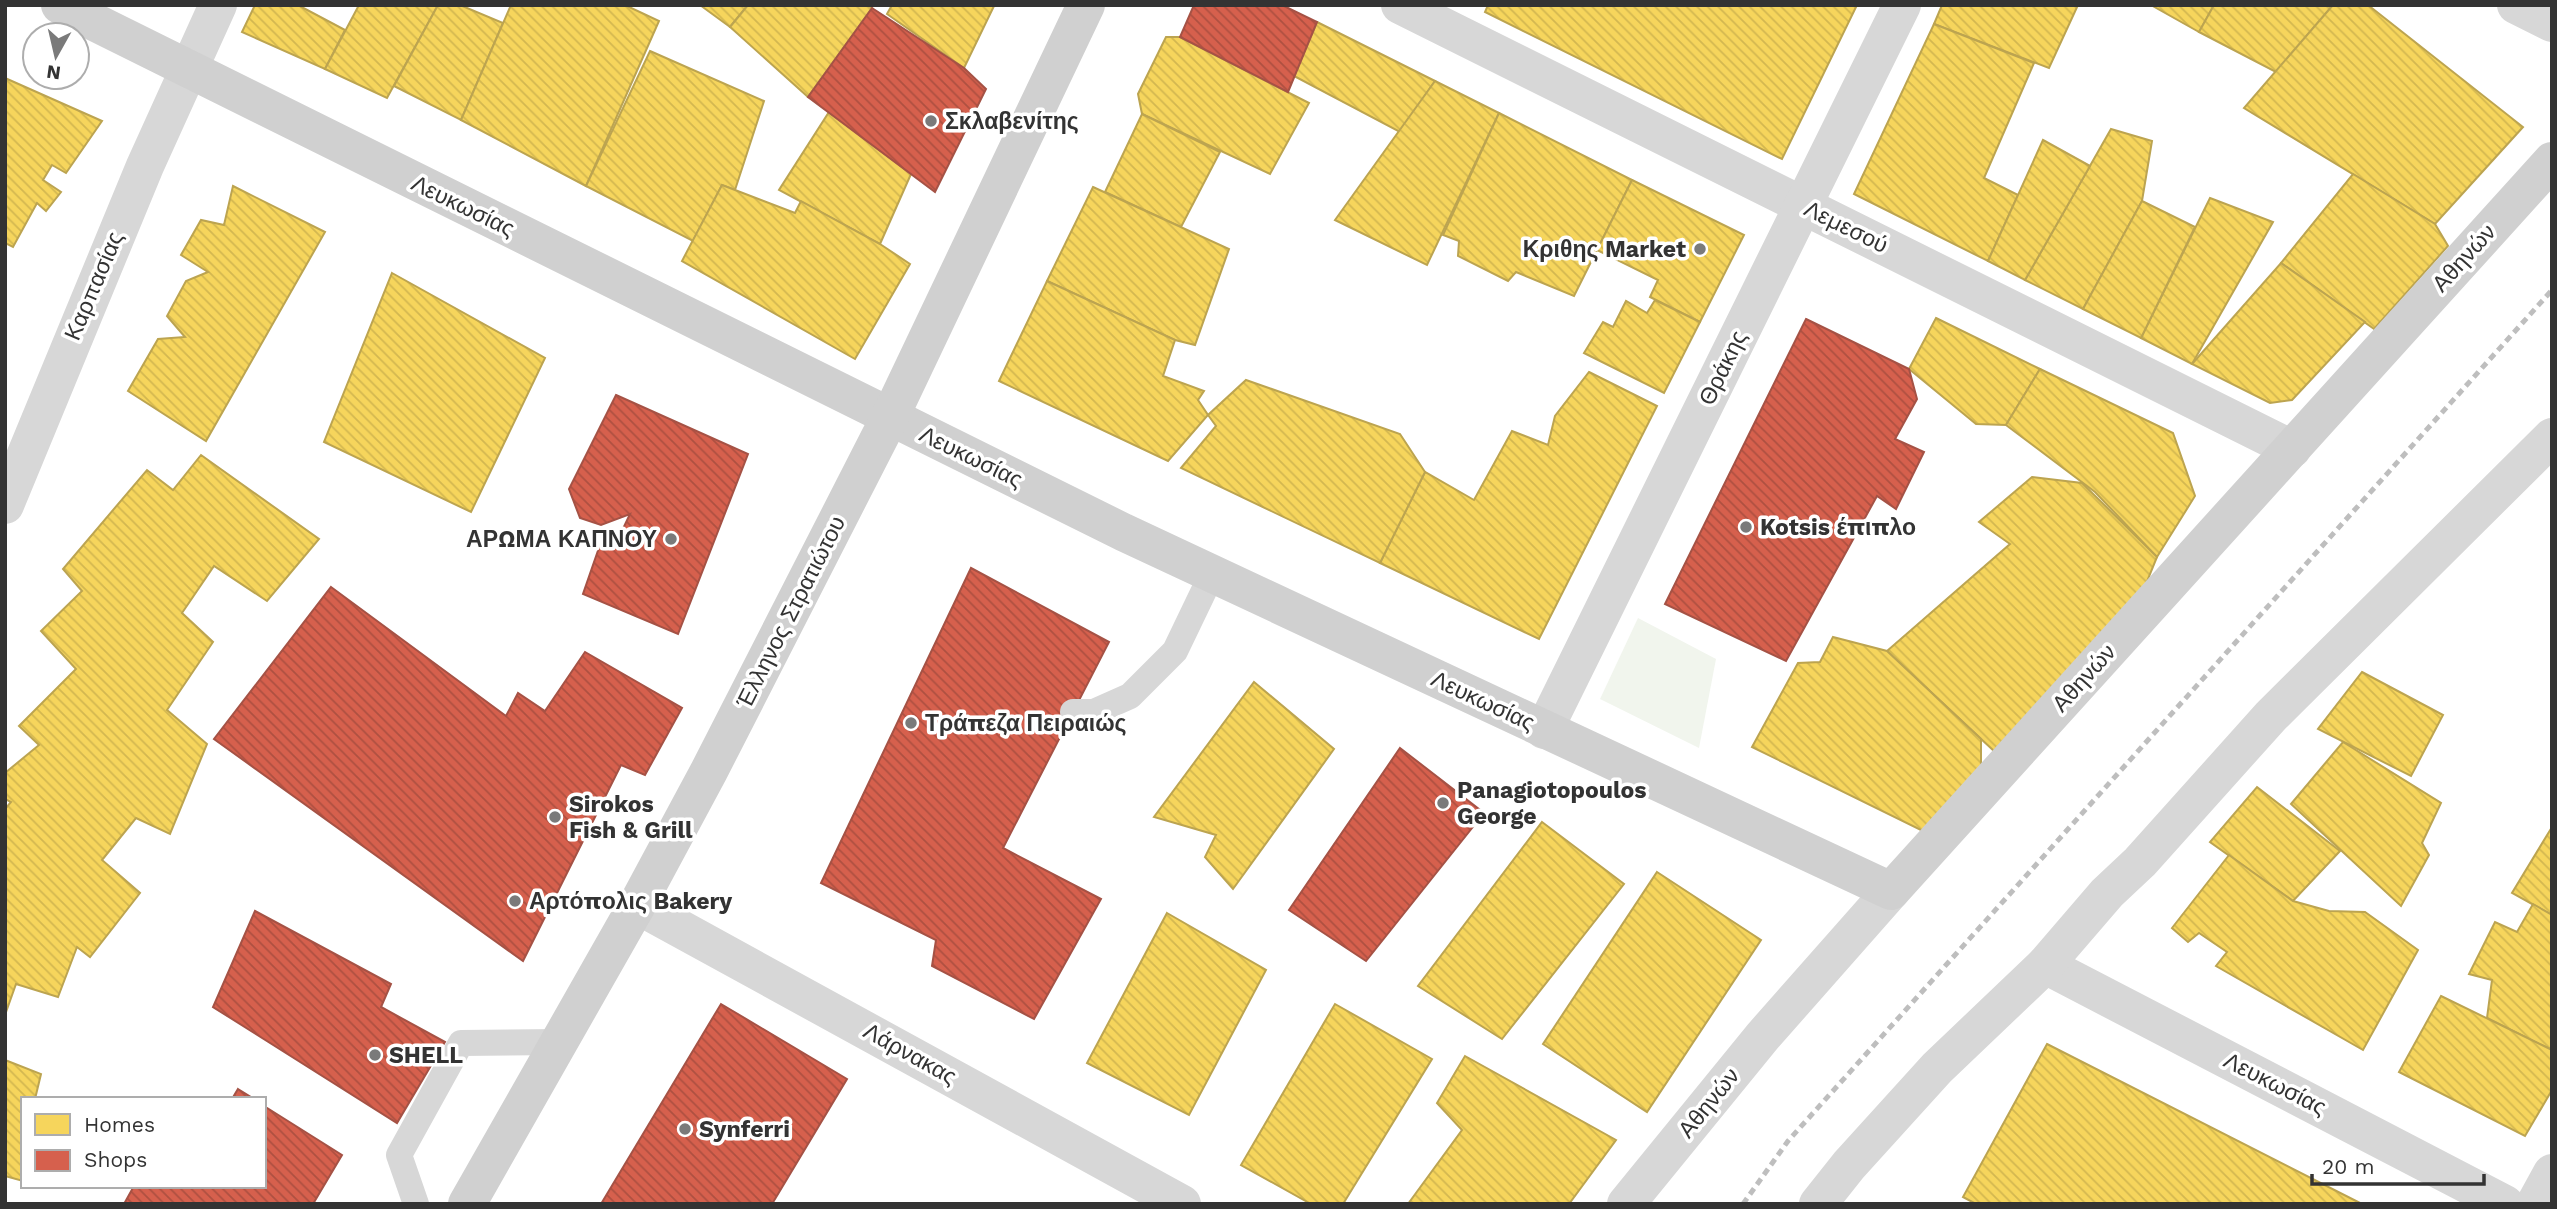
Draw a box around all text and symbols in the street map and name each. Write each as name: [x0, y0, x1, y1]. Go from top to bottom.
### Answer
north arrow: [21, 21, 91, 91]
text: N: [45, 60, 62, 85]
place label: Σκλαβενίτης: [945, 108, 1079, 135]
marker: Σκλαβενίτης: [923, 113, 939, 129]
street label: Λευκωσίας: [407, 170, 519, 242]
street label: Λεμεσού: [1800, 195, 1892, 259]
street label: Αθηνών: [2427, 219, 2501, 297]
street label: Καρπασίας: [59, 228, 129, 344]
place label: Κριθης Market: [1523, 236, 1686, 263]
marker: Κριθης Market: [1692, 241, 1708, 257]
street label: Θράκης: [1693, 326, 1753, 410]
street label: Λευκωσίας: [915, 421, 1027, 493]
street label: Έλληνος Στρατιώτου: [730, 512, 851, 713]
place label: Kotsis έπιπλο: [1760, 514, 1916, 541]
marker: Kotsis έπιπλο: [1738, 519, 1754, 535]
place label: ΑΡΩΜΑ ΚΑΠΝΟΥ: [466, 526, 657, 553]
marker: ΑΡΩΜΑ ΚΑΠΝΟΥ: [663, 531, 679, 547]
street label: Αθηνών: [2047, 639, 2121, 717]
street label: Λευκωσίας: [1427, 665, 1539, 737]
place label: Τράπεζα Πειραιώς: [925, 710, 1127, 737]
marker: Τράπεζα Πειραιώς: [903, 715, 919, 731]
place label: Panagiotopoulos George: [1457, 777, 1646, 830]
place label: Sirokos Fish & Grill: [569, 791, 693, 844]
marker: Panagiotopoulos George: [1435, 795, 1451, 811]
marker: Sirokos Fish & Grill: [547, 809, 563, 825]
place label: Αρτόπολις Bakery: [529, 888, 732, 915]
marker: Αρτόπολις Bakery: [507, 893, 523, 909]
street label: Λάρνακας: [859, 1017, 961, 1091]
place label: SHELL: [389, 1042, 463, 1069]
marker: SHELL: [367, 1047, 383, 1063]
street label: Λευκωσίας: [2219, 1047, 2331, 1121]
street label: Αθηνών: [1673, 1063, 1745, 1143]
legend: [21, 1097, 266, 1188]
text: Homes: [84, 1112, 155, 1137]
place label: Synferri: [699, 1116, 790, 1143]
marker: Synferri: [677, 1121, 693, 1137]
scale bar: [2312, 1142, 2484, 1186]
text: Shops: [84, 1147, 147, 1172]
text: 20 m: [2322, 1154, 2374, 1179]

